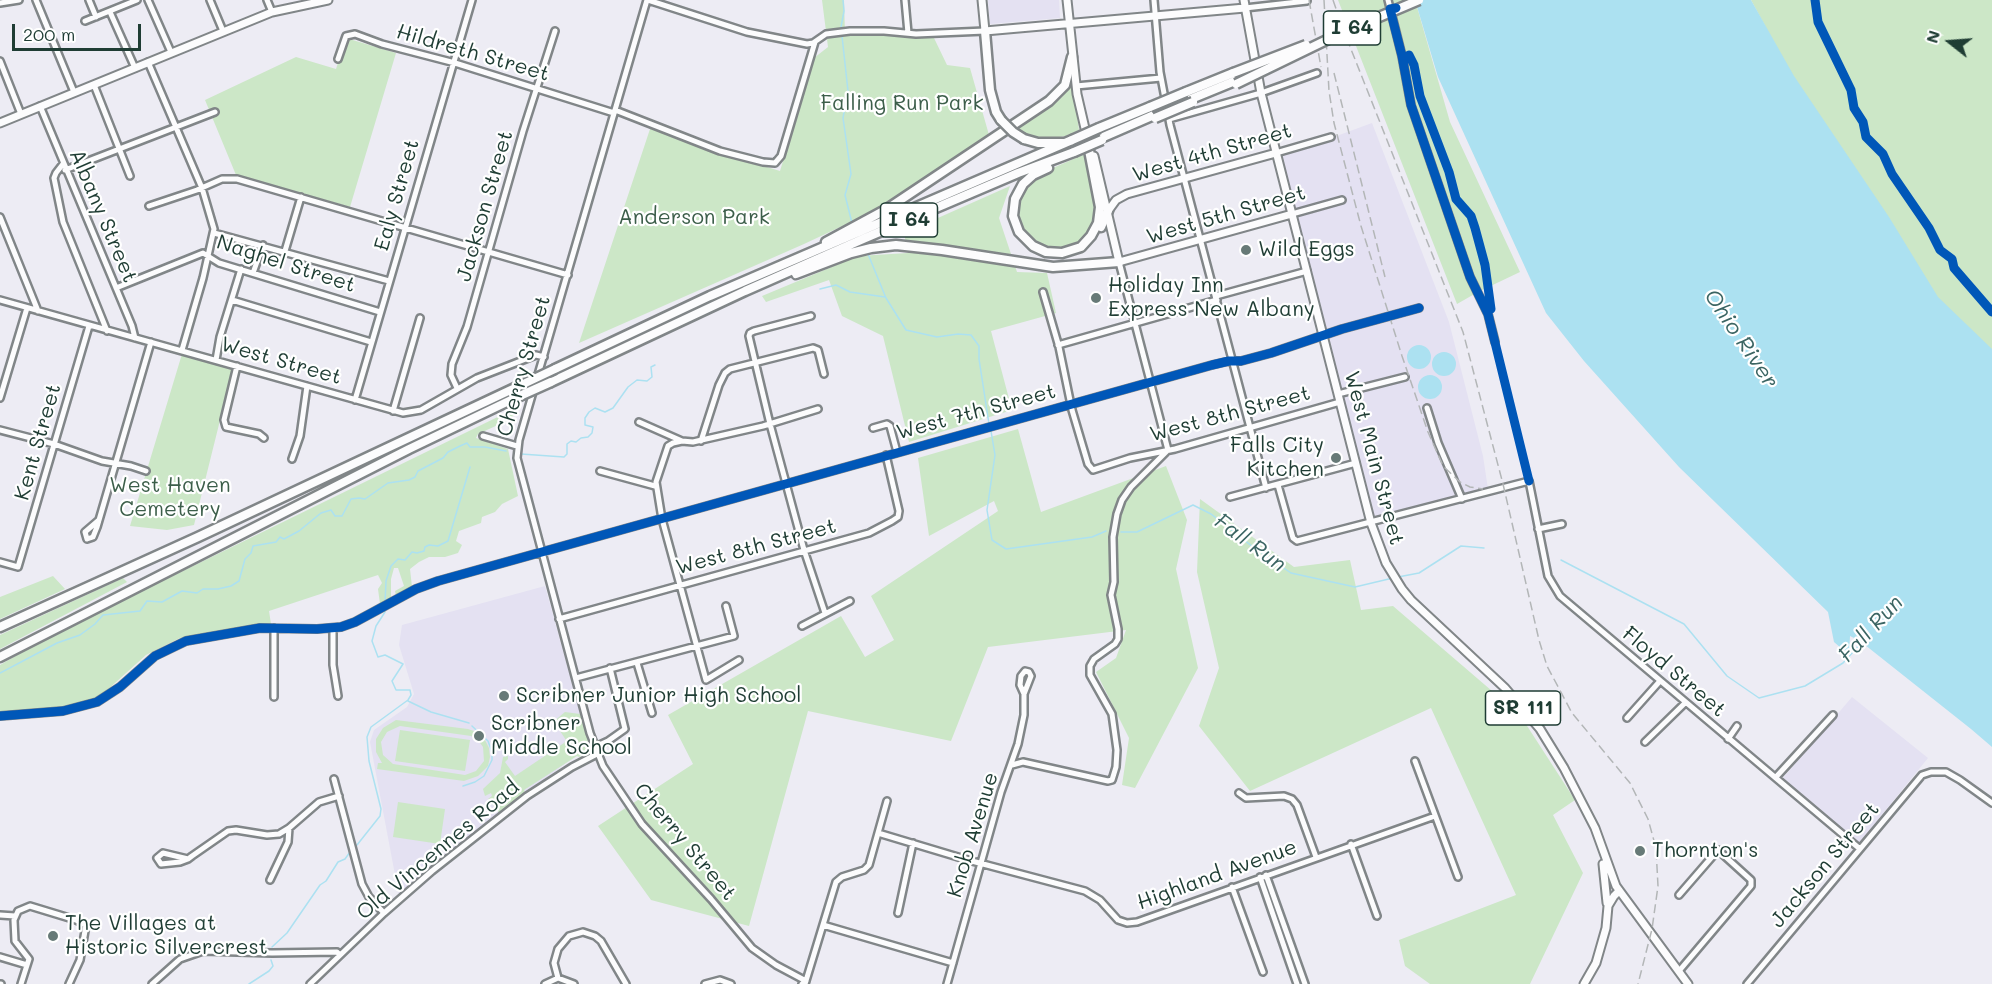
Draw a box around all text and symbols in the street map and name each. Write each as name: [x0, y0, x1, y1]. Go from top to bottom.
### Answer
road number: I 64: [1324, 11, 1380, 45]
scale bar: [15, 12, 144, 50]
north arrow: [1920, 12, 1980, 72]
street label: Hildreth Street: [394, 19, 552, 87]
text: 200 m: [23, 22, 75, 46]
text: N: [1920, 28, 1944, 45]
park label: Falling Run Park: [820, 91, 984, 117]
street label: West 4th Street: [1129, 118, 1295, 188]
street label: Jackson Street: [451, 128, 519, 284]
street label: Ealy Street: [369, 136, 425, 254]
street label: Albany Street: [64, 146, 142, 286]
street label: West 5th Street: [1143, 180, 1309, 250]
road number: I 64: [880, 203, 938, 237]
park label: Anderson Park: [618, 205, 770, 231]
street label: Naghel Street: [213, 230, 359, 298]
place label: Wild Eggs: [1258, 237, 1355, 263]
marker: Wild Eggs: [1239, 243, 1253, 257]
place label: Holiday Inn Express New Albany: [1108, 273, 1315, 323]
water label: Ohio River: [1698, 284, 1784, 394]
marker: Holiday Inn Express New Albany: [1089, 291, 1103, 305]
street label: Cherry Street: [492, 293, 556, 439]
street label: West Street: [218, 332, 344, 390]
street label: West Main Street: [1339, 368, 1409, 548]
street label: West 7th Street: [894, 379, 1058, 445]
street label: West 8th Street: [1147, 380, 1313, 448]
street label: Kent Street: [9, 381, 67, 503]
place label: Falls City Kitchen: [1230, 433, 1324, 483]
marker: Falls City Kitchen: [1329, 451, 1343, 465]
park label: West Haven Cemetery: [109, 473, 231, 523]
water label: Fall Run: [1209, 508, 1291, 578]
street label: West 8th Street: [673, 513, 839, 581]
water label: Fall Run: [1833, 590, 1909, 668]
street label: Floyd Street: [1617, 621, 1731, 723]
place label: Scribner Junior High School: [516, 683, 802, 709]
marker: Scribner Junior High School: [497, 689, 511, 703]
road number: SR 111: [1486, 691, 1561, 725]
place label: Scribner Middle School: [491, 711, 632, 761]
marker: Scribner Middle School: [472, 729, 486, 743]
street label: Knob Avenue: [942, 769, 1004, 901]
street label: Old Vincennes Road: [352, 775, 524, 925]
street label: Cherry Street: [629, 778, 741, 906]
street label: Jackson Street: [1765, 797, 1885, 933]
street label: Highland Avenue: [1134, 834, 1300, 916]
place label: Thornton's: [1652, 838, 1758, 864]
marker: Thornton's: [1633, 844, 1647, 858]
place label: The Villages at Historic Silvercrest: [65, 911, 268, 961]
marker: The Villages at Historic Silvercrest: [46, 929, 60, 943]

